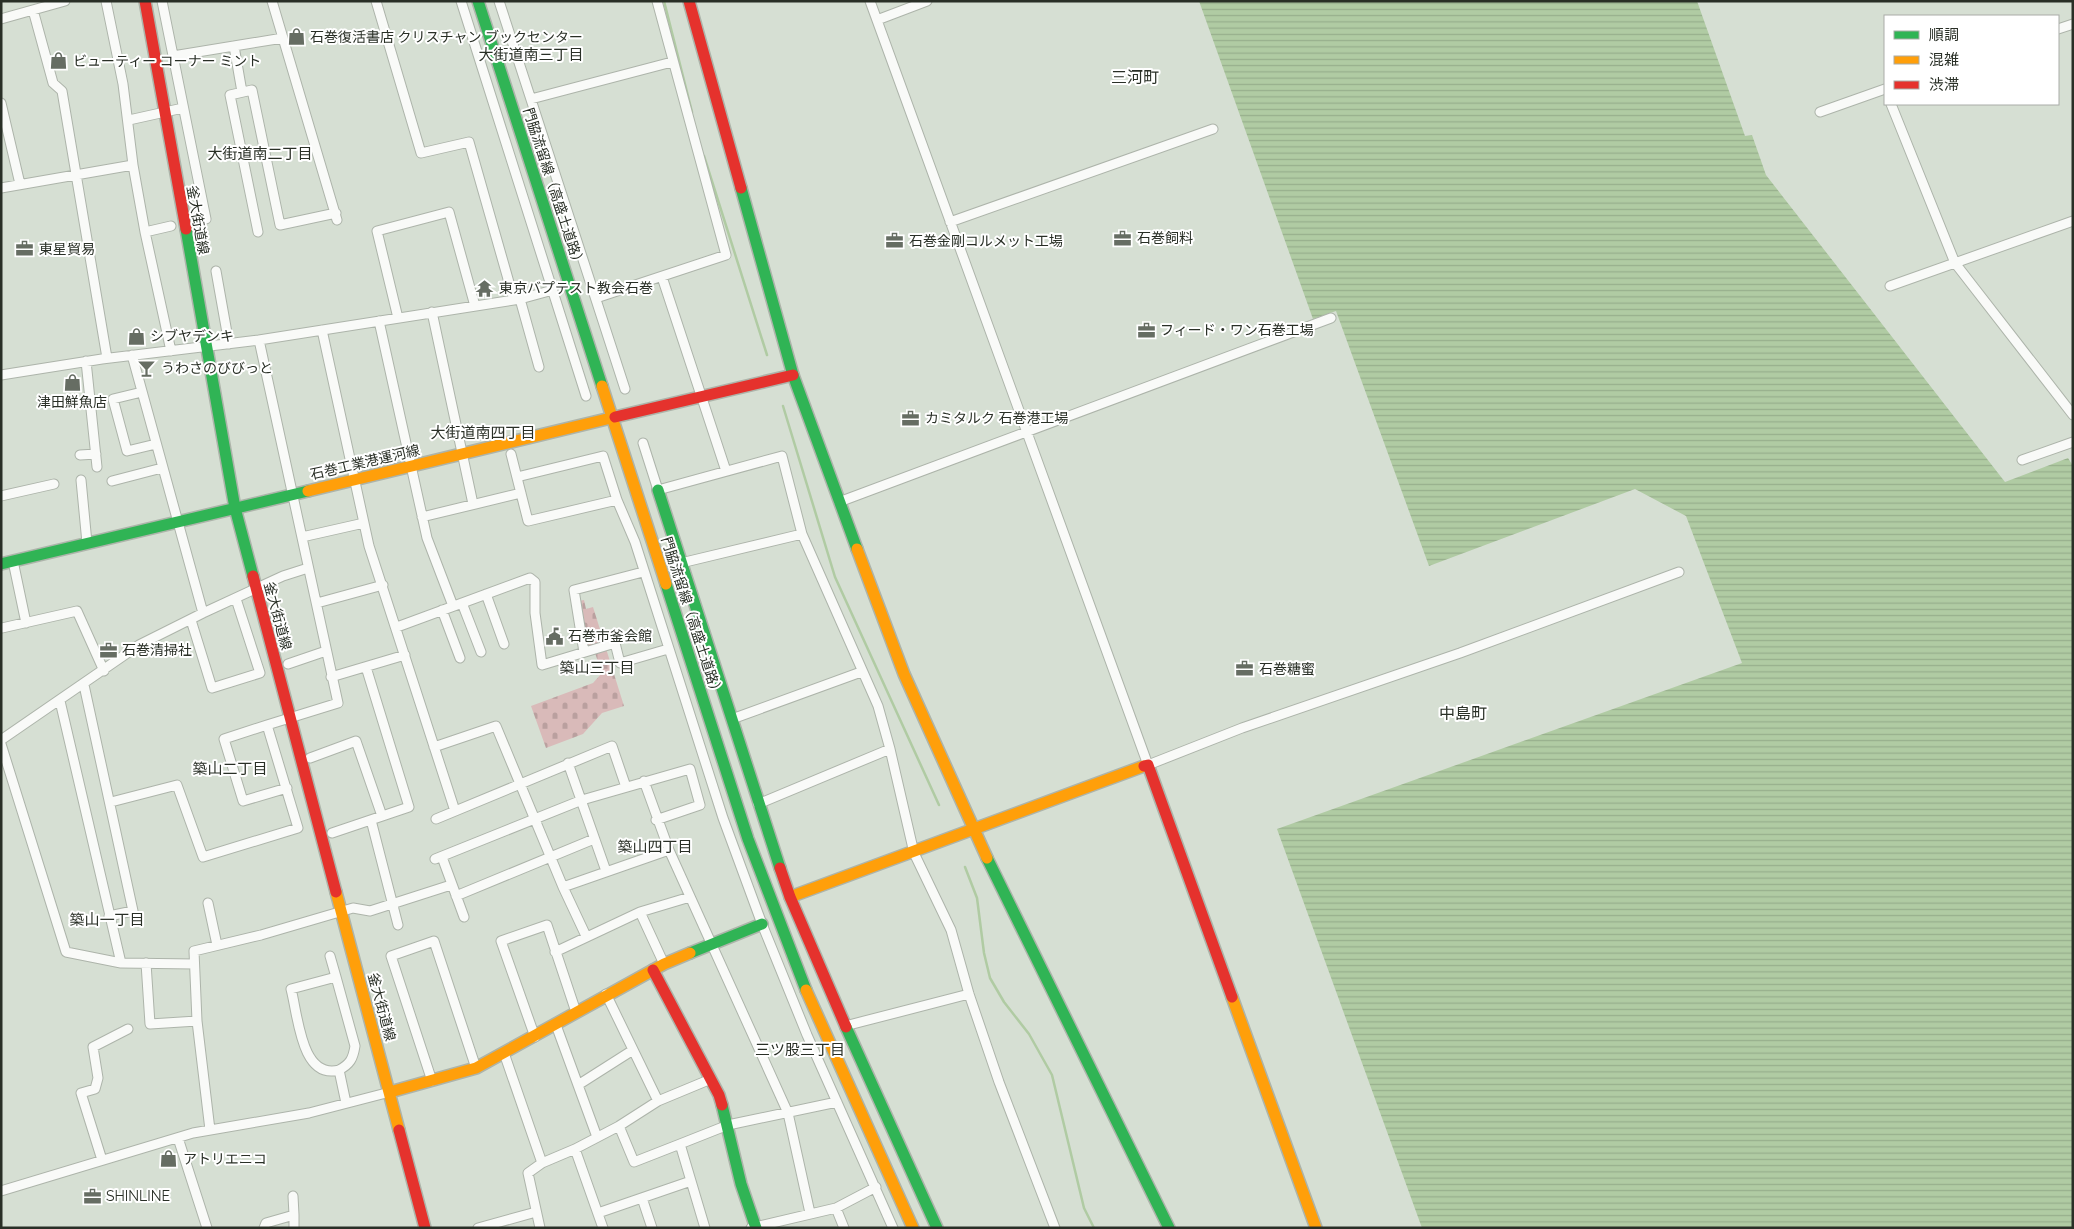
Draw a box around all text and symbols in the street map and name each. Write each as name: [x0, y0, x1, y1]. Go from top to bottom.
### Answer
legend: [1884, 15, 2059, 105]
text: 順調: [1929, 26, 1959, 44]
shop icon: 石巻復活書店 クリスチャン ブックセンター: [286, 27, 306, 47]
place label: 石巻復活書店 クリスチャン ブックセンター: [310, 29, 583, 45]
district label: 大街道南三丁目: [478, 46, 584, 64]
shop icon: ビューティー コーナー ミント: [49, 51, 69, 71]
text: 混雑: [1929, 51, 1959, 69]
place label: ビューティー コーナー ミント: [73, 53, 261, 69]
district label: 三河町: [1111, 68, 1159, 87]
text: 渋滞: [1929, 76, 1959, 94]
street label: 門脇流留線（高盛土道路）: [520, 106, 588, 270]
district label: 大街道南二丁目: [207, 145, 313, 163]
street label: 釜大街道線: [184, 184, 212, 256]
office icon: 石巻飼料: [1113, 228, 1133, 248]
place label: 石巻飼料: [1137, 230, 1193, 246]
office icon: 石巻金剛コルメット工場: [885, 231, 905, 251]
place label: 石巻金剛コルメット工場: [909, 233, 1063, 249]
office icon: 東星貿易: [15, 239, 35, 259]
place label: 東星貿易: [39, 241, 95, 257]
temple icon: 東京バプテスト教会石巻: [475, 278, 495, 298]
place label: 東京バプテスト教会石巻: [499, 280, 653, 296]
office icon: フィード・ワン石巻工場: [1136, 320, 1156, 340]
place label: フィード・ワン石巻工場: [1160, 322, 1314, 338]
shop icon: シブヤデンキ: [126, 326, 146, 346]
place label: シブヤデンキ: [150, 328, 234, 344]
bar icon: うわさのびびっと: [137, 358, 157, 378]
place label: うわさのびびっと: [161, 360, 273, 376]
shop icon: 津田鮮魚店: [62, 372, 82, 392]
place label: 津田鮮魚店: [37, 394, 107, 410]
office icon: カミタルク 石巻港工場: [901, 408, 921, 428]
place label: カミタルク 石巻港工場: [925, 410, 1069, 426]
district label: 大街道南四丁目: [430, 424, 536, 442]
street label: 石巻工業港運河線: [309, 442, 421, 482]
street label: 門脇流留線（高盛土道路）: [658, 535, 726, 699]
street label: 釜大街道線: [261, 580, 295, 652]
public building icon: 石巻市釜会館: [544, 626, 564, 646]
place label: 石巻市釜会館: [568, 628, 652, 644]
office icon: 石巻清掃社: [98, 640, 118, 660]
place label: 石巻清掃社: [122, 642, 192, 658]
district label: 築山三丁目: [559, 659, 635, 677]
office icon: 石巻糖蜜: [1235, 659, 1255, 679]
place label: 石巻糖蜜: [1259, 661, 1315, 677]
district label: 中島町: [1439, 704, 1487, 723]
district label: 築山二丁目: [192, 760, 268, 778]
district label: 築山四丁目: [617, 838, 693, 856]
district label: 築山一丁目: [69, 911, 145, 929]
street label: 釜大街道線: [365, 971, 399, 1043]
district label: 三ツ股三丁目: [755, 1041, 845, 1059]
shop icon: アトリエニコ: [159, 1149, 179, 1169]
place label: アトリエニコ: [183, 1151, 267, 1167]
office icon: SHINLINE: [82, 1186, 102, 1206]
place label: SHINLINE: [106, 1188, 170, 1204]

